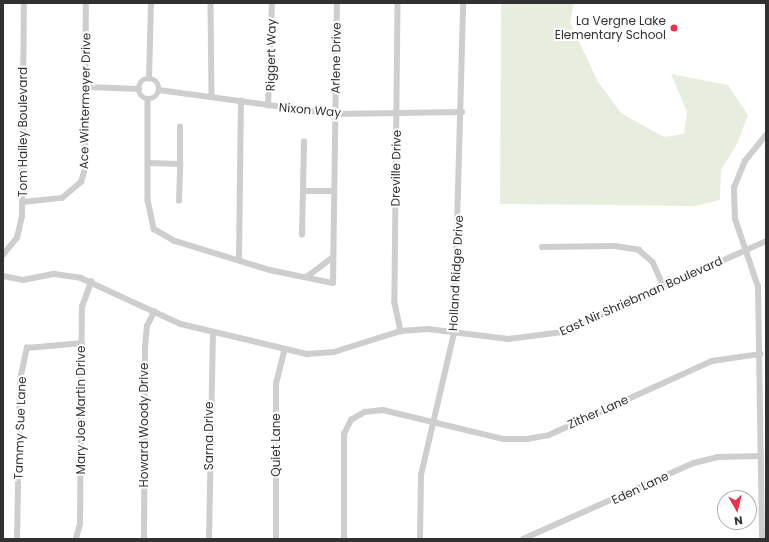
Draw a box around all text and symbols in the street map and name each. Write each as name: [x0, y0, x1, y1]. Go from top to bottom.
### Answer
place label: La Vergne Lake Elementary School: [555, 14, 666, 42]
street label: Riggert Way: [263, 19, 279, 91]
street label: Arlene Drive: [328, 22, 344, 94]
marker: La Vergne Lake Elementary School: [669, 23, 679, 33]
street label: Ace Wintermeyer Drive: [77, 33, 93, 169]
street label: Tom Hailey Boulevard: [16, 67, 30, 197]
street label: Nixon Way: [278, 100, 342, 120]
street label: Dreville Drive: [388, 130, 404, 206]
street label: Holland Ridge Drive: [446, 215, 466, 331]
street label: East Nir Shriebman Boulevard: [557, 253, 725, 339]
street label: Mary Joe Martin Drive: [74, 346, 88, 474]
street label: Howard Woody Drive: [137, 363, 151, 487]
street label: Tammy Sue Lane: [11, 376, 29, 480]
street label: Zither Lane: [565, 392, 631, 432]
street label: Sarna Drive: [202, 402, 216, 470]
street label: Quiet Lane: [269, 413, 283, 477]
street label: Eden Lane: [609, 469, 671, 507]
north arrow: [717, 490, 757, 530]
text: N: [733, 512, 744, 529]

